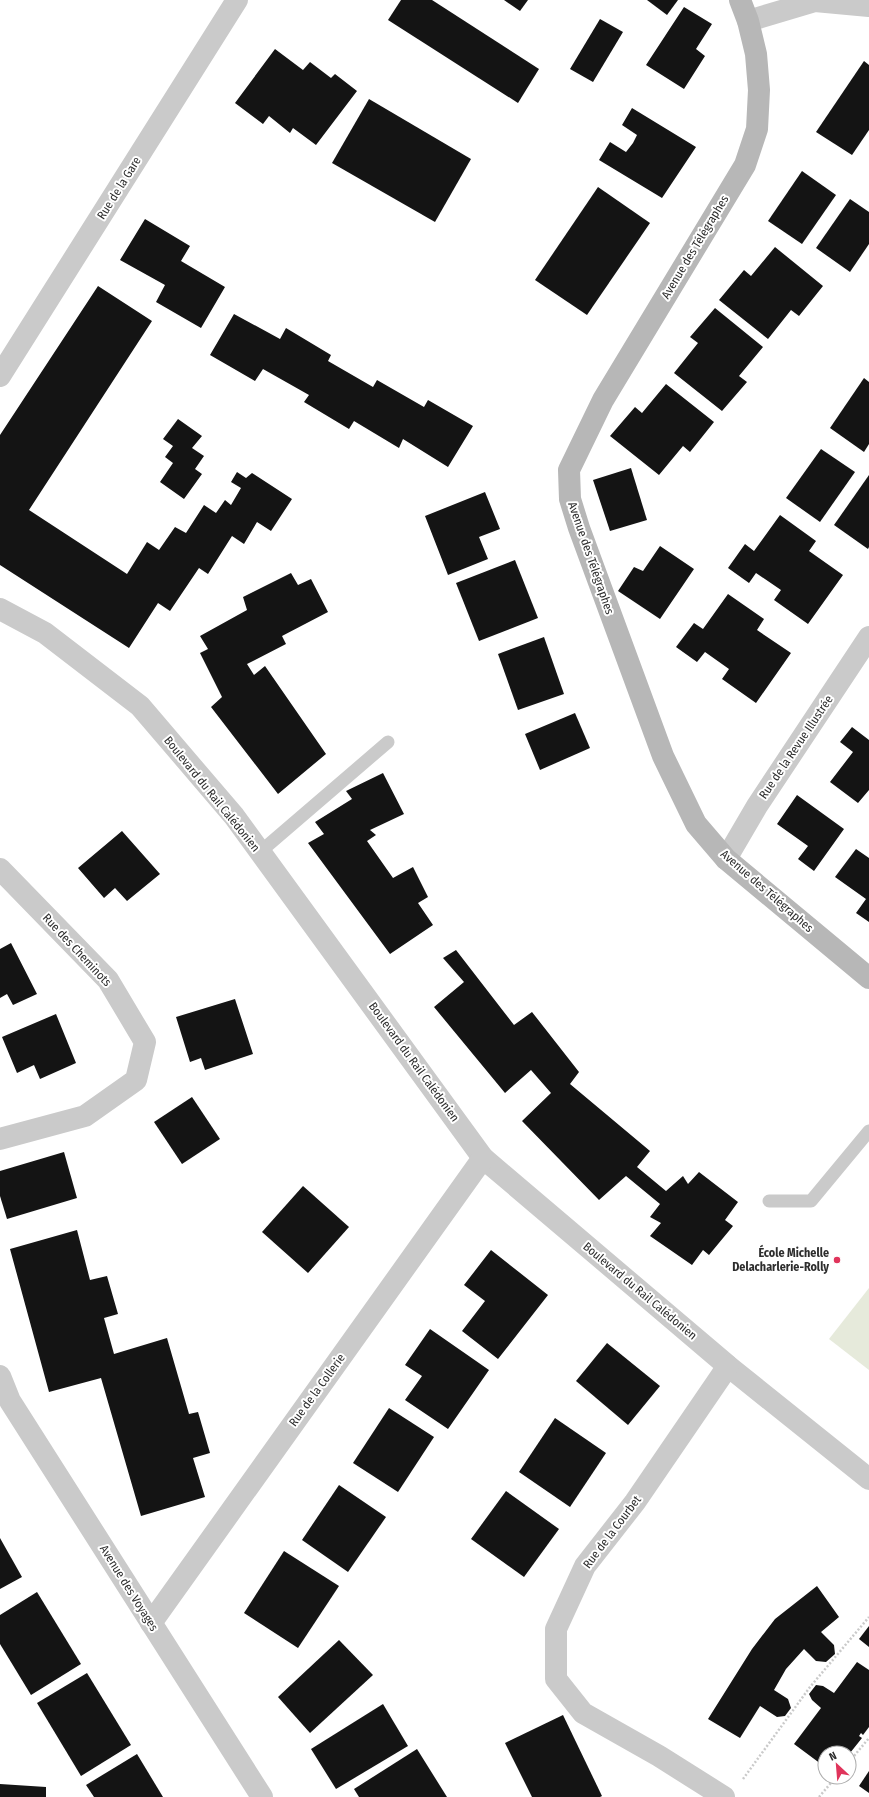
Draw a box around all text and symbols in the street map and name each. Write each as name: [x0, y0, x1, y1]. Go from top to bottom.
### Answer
street label: Rue de la Gare: [94, 154, 144, 222]
street label: Avenue des Télégraphes: [659, 193, 731, 301]
street label: Avenue des Télégraphes: [565, 500, 617, 616]
street label: Rue de la Revue Illustrée: [756, 693, 836, 801]
street label: Boulevard du Rail Calédonien: [161, 734, 263, 854]
street label: Avenue des Télégraphes: [718, 847, 816, 935]
street label: Rue des Cheminots: [40, 911, 114, 989]
street label: Boulevard du Rail Calédonien: [366, 1000, 462, 1124]
street label: Boulevard du Rail Calédonien: [580, 1239, 700, 1343]
place label: École Michelle Delacharlerie-Rolly: [732, 1244, 829, 1274]
marker: École Michelle Delacharlerie-Rolly: [832, 1255, 842, 1265]
street label: Rue de la Collerie: [286, 1351, 348, 1429]
street label: Rue de la Courbet: [580, 1493, 644, 1571]
street label: Avenue des Voyages: [97, 1542, 161, 1634]
north arrow: [817, 1745, 857, 1785]
text: N: [827, 1749, 839, 1764]

